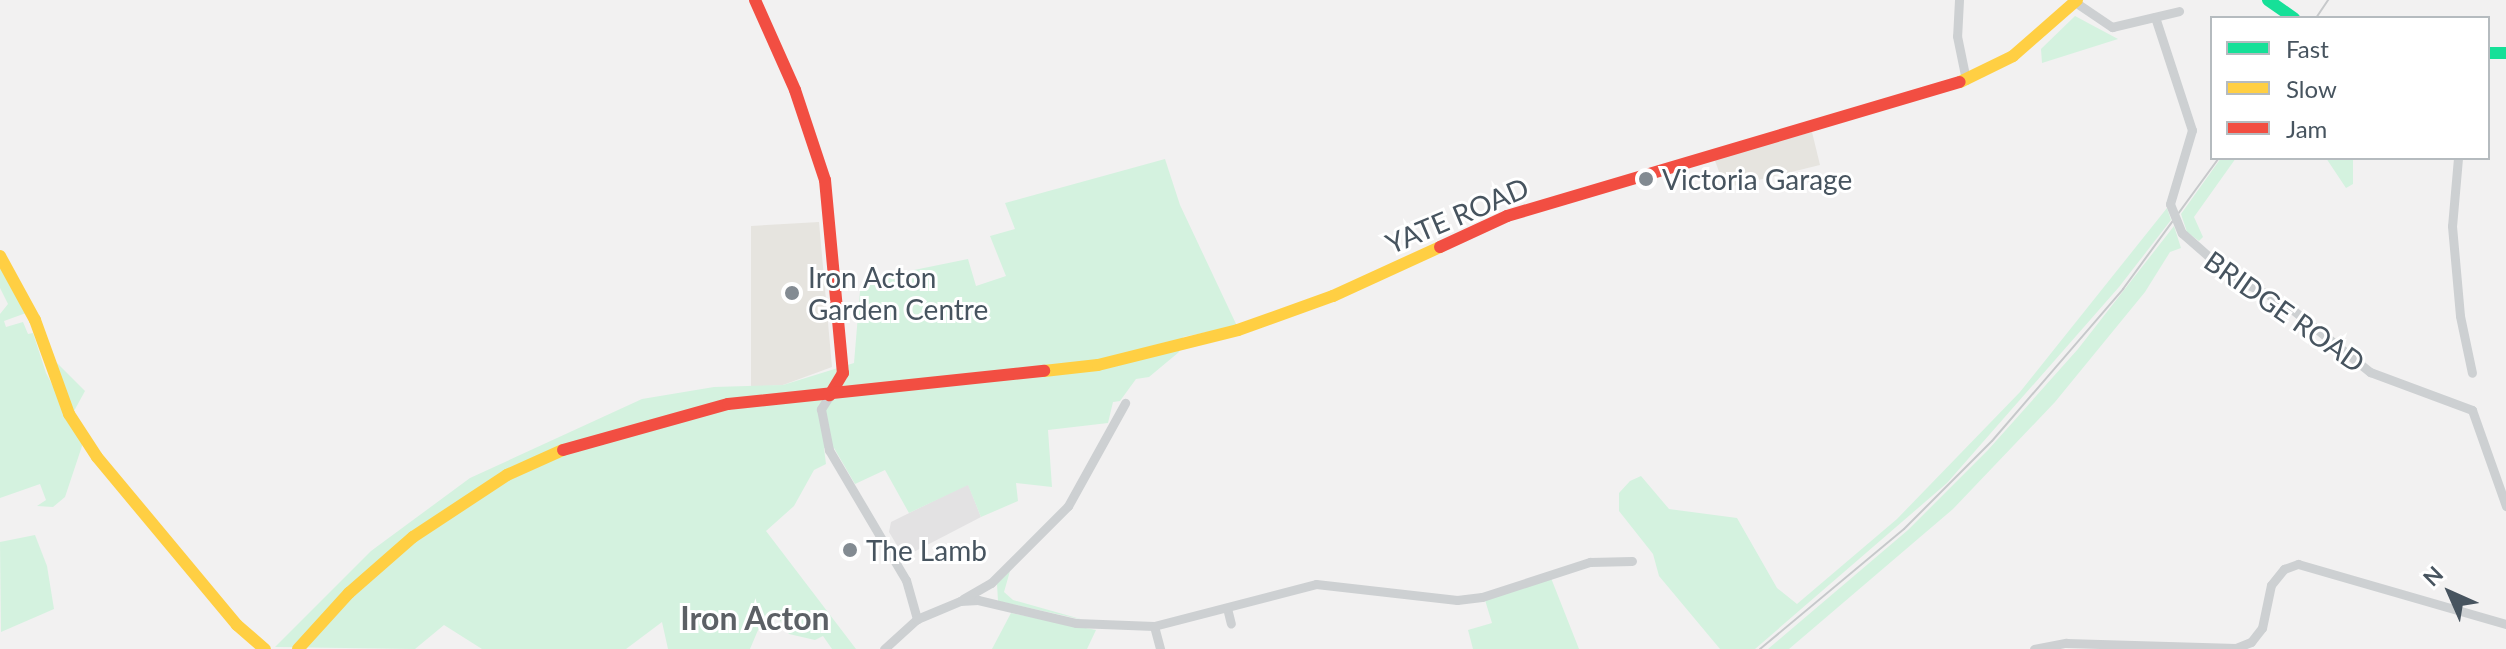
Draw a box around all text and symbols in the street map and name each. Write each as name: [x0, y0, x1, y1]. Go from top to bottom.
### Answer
legend: [2210, 16, 2490, 160]
text: Fast: [2286, 34, 2329, 63]
text: Slow: [2286, 74, 2337, 103]
text: Jam: [2286, 114, 2327, 143]
place label: Victoria Garage: [1662, 162, 1852, 196]
street label: YATE ROAD: [1381, 170, 1533, 260]
marker: Victoria Garage: [1637, 170, 1655, 188]
street label: BRIDGE ROAD: [2198, 243, 2372, 379]
place label: Iron Acton Garden Centre: [808, 260, 988, 326]
marker: Iron Acton Garden Centre: [783, 284, 801, 302]
place label: The Lamb: [866, 533, 987, 567]
marker: The Lamb: [841, 541, 859, 559]
north arrow: [2410, 553, 2490, 633]
text: N: [2417, 560, 2448, 591]
district label: Iron Acton: [680, 599, 830, 637]

